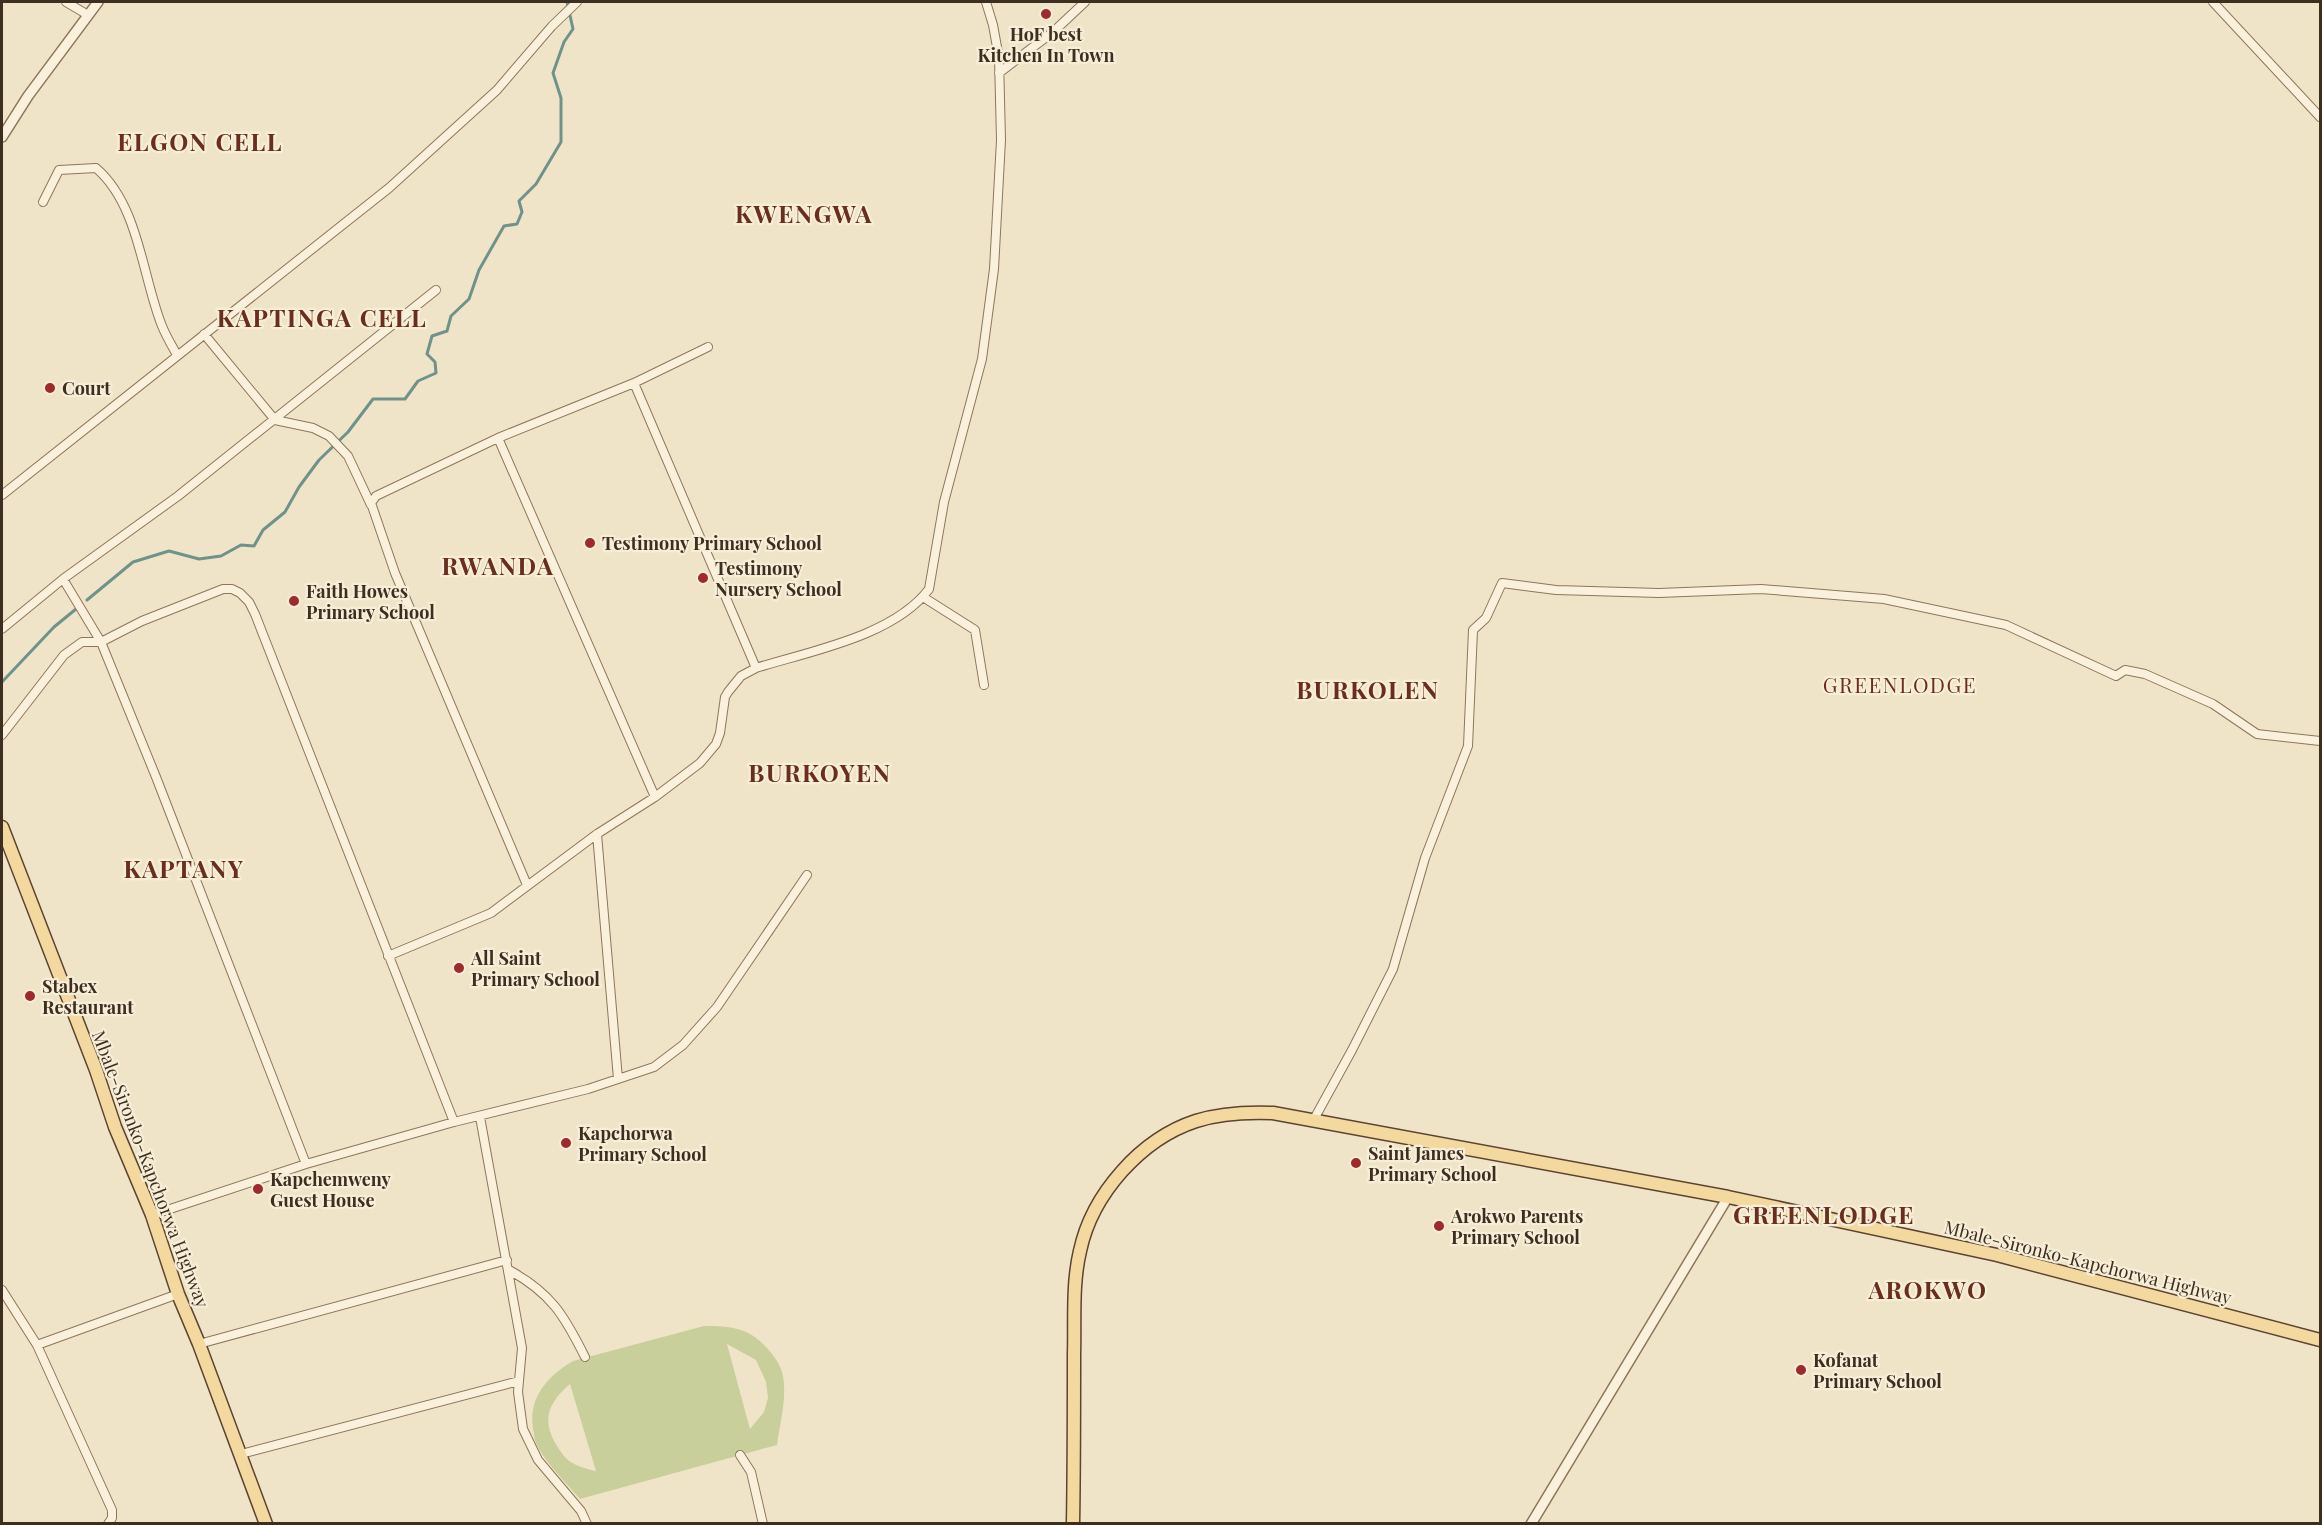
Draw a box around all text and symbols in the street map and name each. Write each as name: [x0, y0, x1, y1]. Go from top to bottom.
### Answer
marker: HoF best Kitchen In Town: [1039, 7, 1053, 21]
place label: HoF best Kitchen In Town: [978, 22, 1114, 67]
district label: ELGON CELL: [117, 125, 283, 157]
district label: KWENGWA: [735, 197, 873, 229]
district label: KAPTINGA CELL: [217, 301, 427, 333]
place label: Court: [62, 376, 111, 400]
marker: Court: [43, 381, 57, 395]
place label: Testimony Primary School: [602, 531, 822, 555]
marker: Testimony Primary School: [583, 536, 597, 550]
district label: RWANDA: [442, 549, 554, 581]
place label: Testimony Nursery School: [715, 556, 842, 601]
marker: Testimony Nursery School: [696, 571, 710, 585]
place label: Faith Howes Primary School: [306, 579, 435, 624]
marker: Faith Howes Primary School: [287, 594, 301, 608]
district label: GREENLODGE: [1823, 670, 1977, 698]
district label: BURKOLEN: [1296, 673, 1440, 705]
district label: BURKOYEN: [748, 756, 892, 788]
district label: KAPTANY: [123, 852, 245, 884]
place label: All Saint Primary School: [470, 946, 600, 991]
marker: All Saint Primary School: [452, 961, 466, 975]
place label: Stabex Restaurant: [42, 974, 134, 1019]
marker: Stabex Restaurant: [23, 989, 37, 1003]
street label: Mbale-Sironko-Kapchorwa Highway: [87, 1027, 215, 1311]
place label: Kapchorwa Primary School: [578, 1121, 707, 1166]
marker: Kapchorwa Primary School: [559, 1136, 573, 1150]
place label: Saint James Primary School: [1368, 1141, 1497, 1186]
marker: Saint James Primary School: [1349, 1156, 1363, 1170]
place label: Kapchemweny Guest House: [270, 1167, 392, 1212]
marker: Kapchemweny Guest House: [251, 1182, 265, 1196]
district label: GREENLODGE: [1733, 1198, 1915, 1230]
place label: Arokwo Parents Primary School: [1450, 1204, 1583, 1249]
street label: Mbale-Sironko-Kapchorwa Highway: [1942, 1215, 2234, 1309]
marker: Arokwo Parents Primary School: [1432, 1219, 1446, 1233]
district label: AROKWO: [1867, 1273, 1988, 1305]
place label: Kofanat Primary School: [1813, 1348, 1942, 1393]
marker: Kofanat Primary School: [1794, 1363, 1808, 1377]

